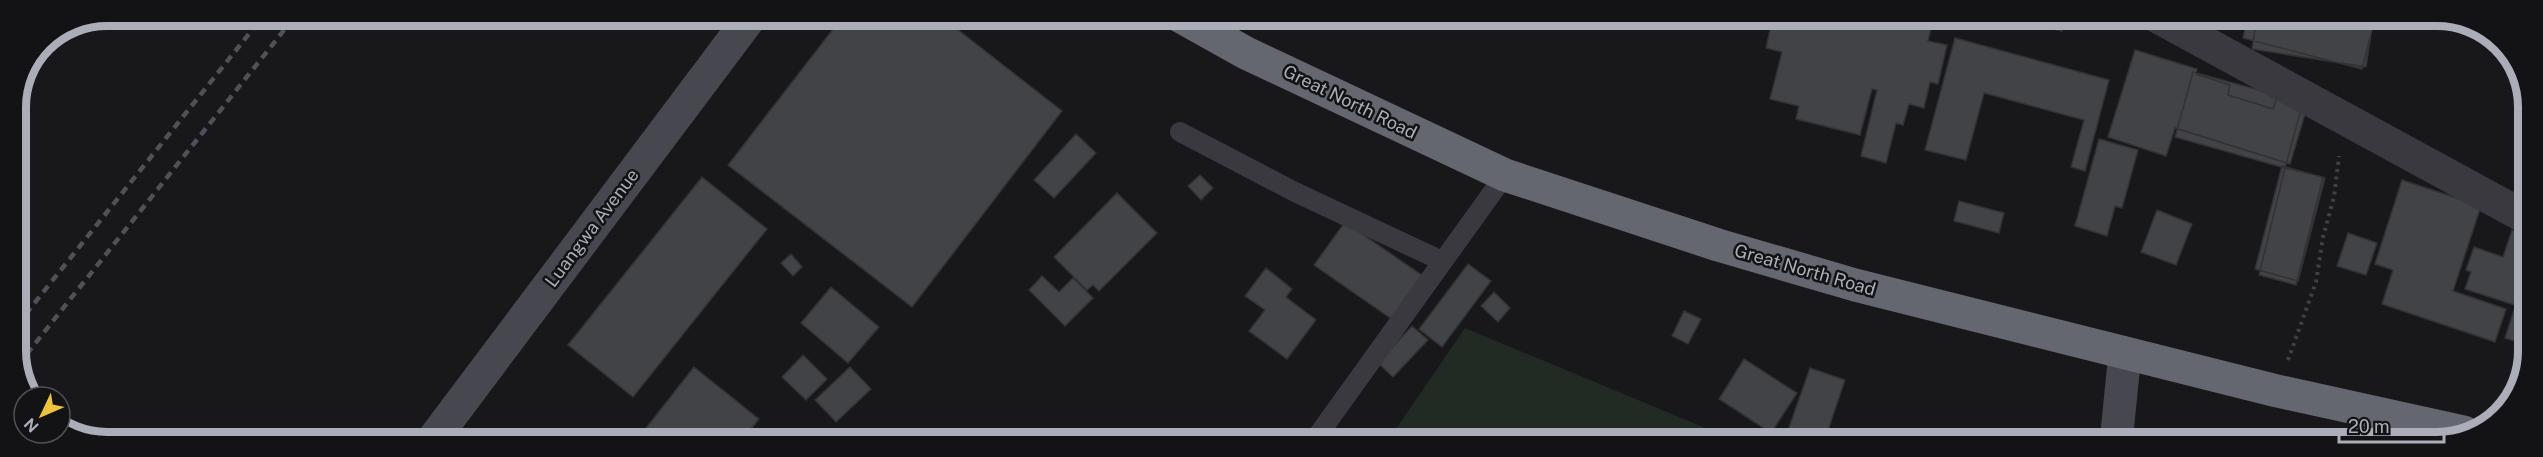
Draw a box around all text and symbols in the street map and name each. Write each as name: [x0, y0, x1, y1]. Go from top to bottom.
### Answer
street label: Great North Road: [1280, 60, 1420, 143]
street label: Luangwa Avenue: [540, 165, 643, 291]
street label: Great North Road: [1732, 239, 1878, 300]
north arrow: [12, 385, 72, 445]
scale bar: [2339, 406, 2444, 444]
text: N: [20, 414, 43, 436]
text: 20 m: [2348, 416, 2390, 437]

